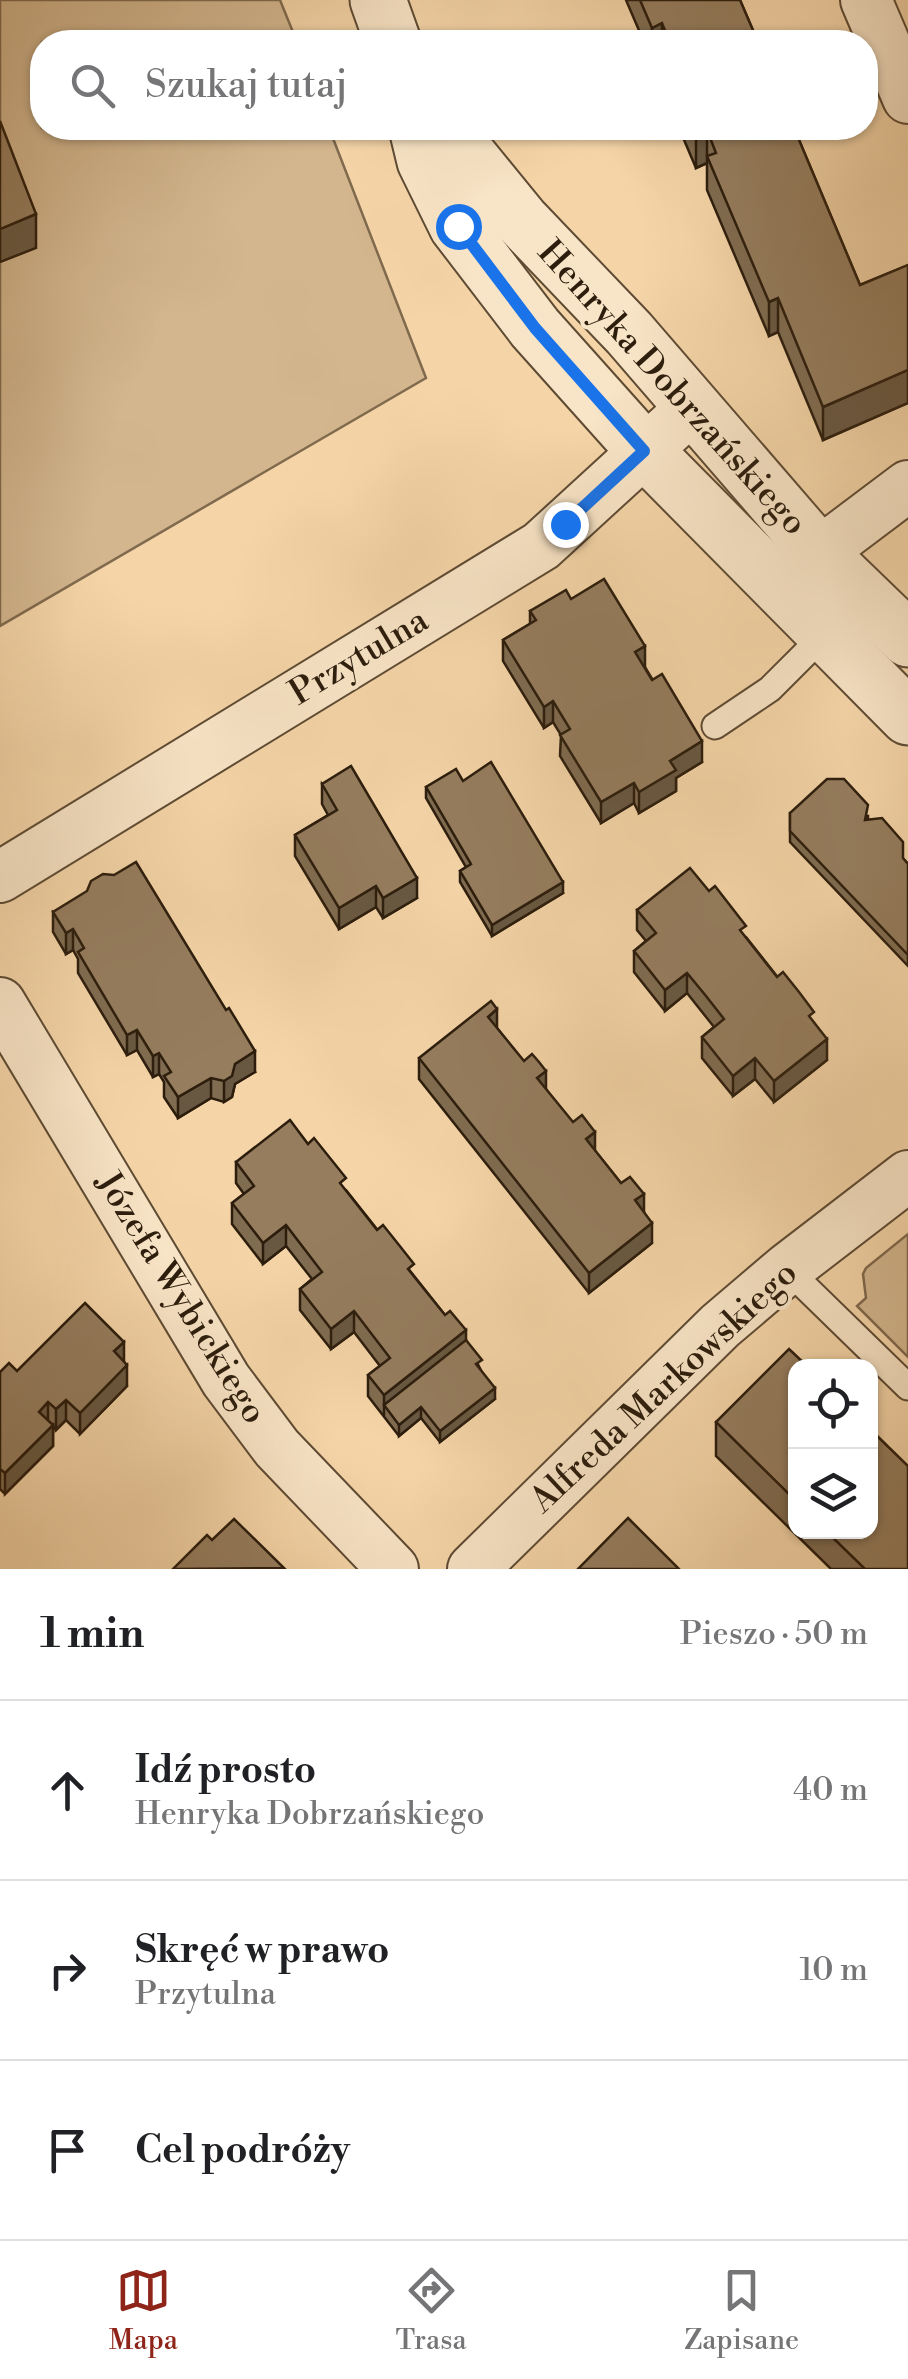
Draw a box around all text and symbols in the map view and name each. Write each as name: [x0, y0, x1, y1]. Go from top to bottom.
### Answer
search box: [30, 30, 878, 140]
icon: search: [65, 58, 120, 113]
text: Szukaj tutaj: [145, 62, 348, 109]
route start: [436, 204, 482, 250]
street label: Henryka Dobrzańskiego: [528, 232, 816, 544]
route end: [543, 502, 589, 548]
street label: Przytulna: [282, 599, 436, 715]
street label: Józefa Wybickiego: [85, 1162, 276, 1432]
street label: Alfreda Markowskiego: [521, 1252, 807, 1523]
map controls: [788, 1359, 878, 1539]
button: locate: [788, 1359, 878, 1449]
button: layers: [788, 1449, 878, 1539]
text: 1 min: [40, 1608, 144, 1661]
text: Pieszo · 50 m: [680, 1614, 868, 1654]
text: Idź prosto: [135, 1747, 316, 1794]
icon: ahead: [40, 1763, 95, 1818]
text: 40 m: [793, 1770, 868, 1810]
text: Henryka Dobrzańskiego: [135, 1794, 484, 1834]
text: Skręć w prawo: [135, 1927, 389, 1974]
icon: right: [40, 1943, 95, 1998]
text: 10 m: [799, 1950, 868, 1990]
text: Przytulna: [135, 1974, 276, 2014]
icon: arrive: [40, 2123, 95, 2178]
text: Cel podróży: [135, 2127, 350, 2174]
tab: Mapa: [109, 2263, 178, 2358]
tab: Trasa: [396, 2263, 467, 2358]
tab: Zapisane: [684, 2263, 799, 2358]

